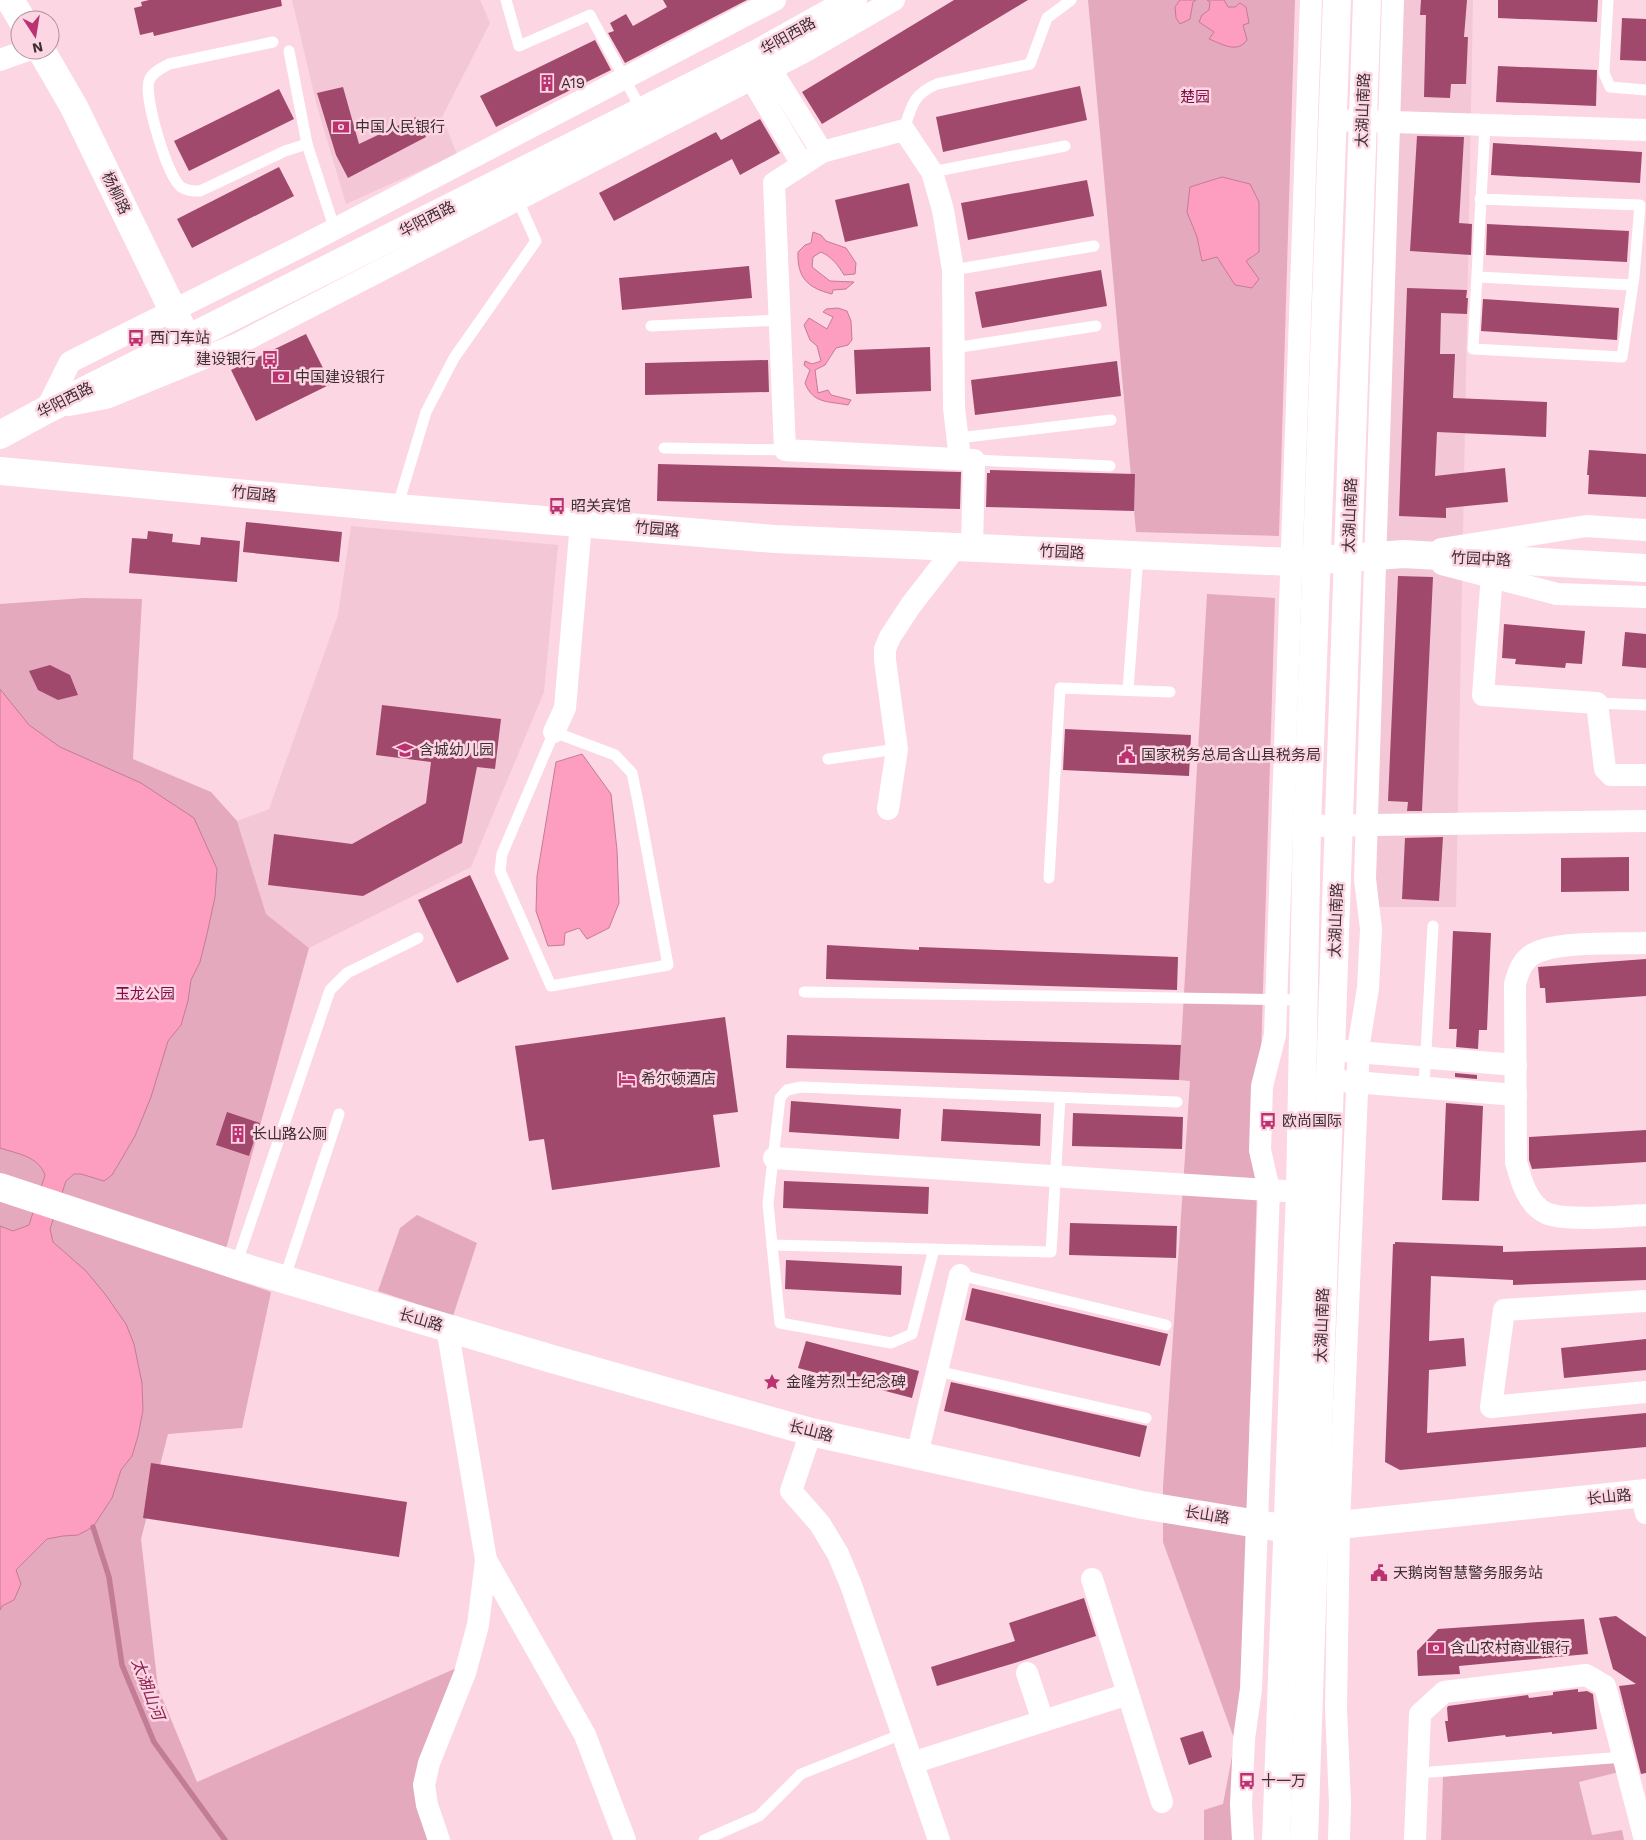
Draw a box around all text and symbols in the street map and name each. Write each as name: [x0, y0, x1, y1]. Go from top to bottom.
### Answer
north arrow: [10, 10, 60, 60]
street label: 华阳西路: [757, 14, 819, 58]
text: N: [31, 39, 44, 57]
street label: 太湖山南路: [1353, 72, 1373, 148]
building icon: A19: [537, 73, 557, 93]
place label: A19: [561, 74, 585, 92]
park label: 楚园: [1180, 88, 1210, 106]
bank icon: 中国人民银行: [331, 117, 351, 137]
place label: 中国人民银行: [355, 118, 445, 136]
street label: 杨柳路: [98, 169, 134, 217]
street label: 华阳西路: [396, 197, 458, 241]
bus stop icon: 西门车站: [126, 328, 146, 348]
place label: 西门车站: [150, 329, 210, 347]
bus stop icon: 建设银行: [260, 349, 280, 369]
place label: 建设银行: [196, 350, 256, 368]
bank icon: 中国建设银行: [271, 367, 291, 387]
place label: 中国建设银行: [295, 368, 385, 386]
street label: 华阳西路: [34, 378, 96, 422]
street label: 太湖山南路: [1340, 477, 1360, 553]
street label: 竹园路: [231, 483, 277, 505]
bus stop icon: 昭关宾馆: [547, 496, 567, 516]
place label: 昭关宾馆: [571, 497, 631, 515]
street label: 竹园路: [634, 518, 680, 540]
street label: 竹园路: [1039, 542, 1085, 562]
street label: 竹园中路: [1451, 548, 1511, 570]
school or university icon: 含城幼儿园: [395, 740, 415, 760]
place label: 含城幼儿园: [419, 741, 494, 759]
public building icon: 国家税务总局含山县税务局: [1117, 745, 1137, 765]
place label: 国家税务总局含山县税务局: [1141, 746, 1321, 764]
street label: 太湖山南路: [1326, 882, 1346, 958]
park label: 玉龙公园: [115, 985, 175, 1003]
hotel icon: 希尔顿酒店: [617, 1069, 637, 1089]
place label: 希尔顿酒店: [641, 1070, 716, 1088]
bus stop icon: 欧尚国际: [1258, 1111, 1278, 1131]
place label: 欧尚国际: [1282, 1112, 1342, 1130]
building icon: 长山路公厕: [228, 1124, 248, 1144]
place label: 长山路公厕: [252, 1125, 327, 1143]
street label: 太湖山南路: [1312, 1287, 1332, 1363]
street label: 长山路: [397, 1305, 445, 1335]
place icon: 金隆芳烈士纪念碑: [762, 1372, 782, 1392]
place label: 金隆芳烈士纪念碑: [786, 1373, 906, 1391]
street label: 长山路: [787, 1417, 835, 1445]
street label: 长山路: [1586, 1486, 1632, 1508]
street label: 长山路: [1183, 1503, 1231, 1527]
public building icon: 天鹅岗智慧警务服务站: [1369, 1563, 1389, 1583]
place label: 天鹅岗智慧警务服务站: [1393, 1564, 1543, 1582]
bank icon: 含山农村商业银行: [1426, 1638, 1446, 1658]
place label: 含山农村商业银行: [1450, 1639, 1570, 1657]
water label: 太湖山河: [128, 1656, 169, 1725]
bus stop icon: 十一万: [1237, 1771, 1257, 1791]
place label: 十一万: [1261, 1772, 1306, 1790]

